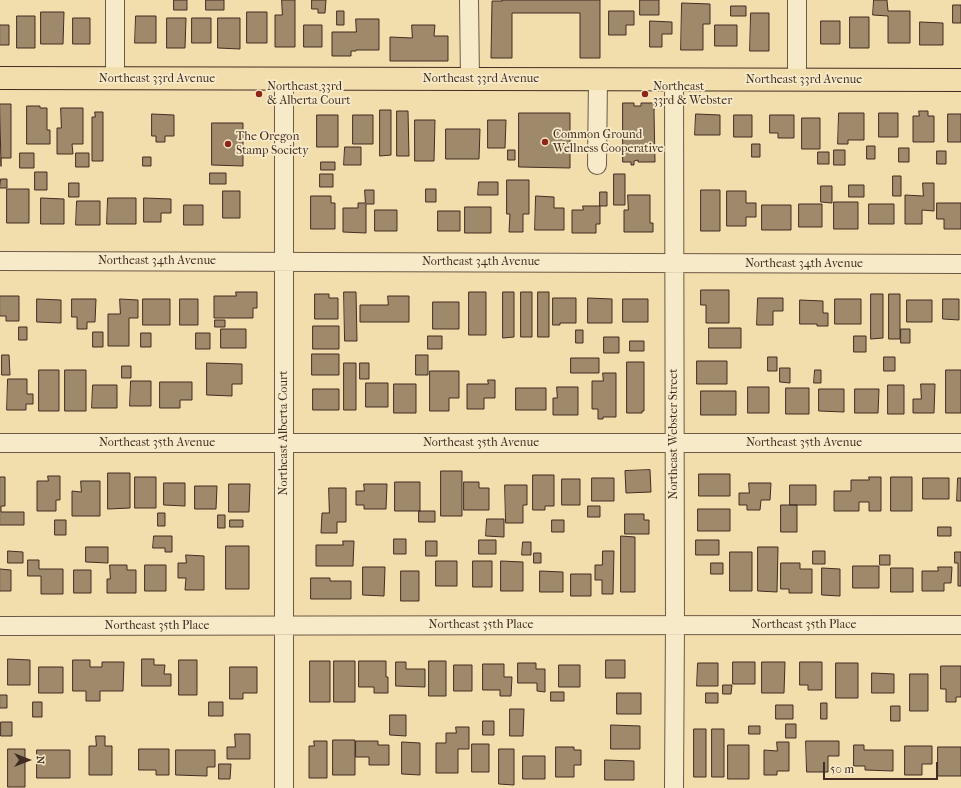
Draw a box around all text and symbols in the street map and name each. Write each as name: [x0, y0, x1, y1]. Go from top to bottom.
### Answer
street label: Northeast 33rd Avenue: [99, 72, 215, 86]
street label: Northeast 33rd Avenue: [423, 72, 539, 86]
street label: Northeast 33rd Avenue: [746, 73, 862, 87]
place label: Northeast 33rd & Alberta Court: [267, 80, 351, 108]
place label: Northeast 33rd & Webster: [653, 80, 732, 108]
marker: Northeast 33rd & Alberta Court: [254, 89, 264, 99]
marker: Northeast 33rd & Webster: [640, 89, 650, 99]
place label: Common Ground Wellness Cooperative: [553, 128, 663, 156]
place label: The Oregon Stamp Society: [236, 130, 309, 158]
marker: Common Ground Wellness Cooperative: [540, 137, 550, 147]
marker: The Oregon Stamp Society: [223, 139, 233, 149]
street label: Northeast 34th Avenue: [98, 254, 216, 268]
street label: Northeast 34th Avenue: [422, 255, 540, 269]
street label: Northeast 34th Avenue: [745, 257, 863, 271]
street label: Northeast Webster Street: [667, 369, 681, 499]
street label: Northeast Alberta Court: [277, 371, 291, 495]
street label: Northeast 35th Avenue: [99, 436, 215, 450]
street label: Northeast 35th Avenue: [423, 436, 539, 450]
street label: Northeast 35th Avenue: [746, 436, 862, 450]
street label: Northeast 35th Place: [429, 618, 533, 632]
street label: Northeast 35th Place: [752, 618, 856, 632]
street label: Northeast 35th Place: [105, 619, 209, 633]
north arrow: [8, 740, 48, 780]
scale bar: [825, 754, 940, 780]
text: N: [34, 756, 47, 764]
text: 50 m: [830, 762, 854, 776]

